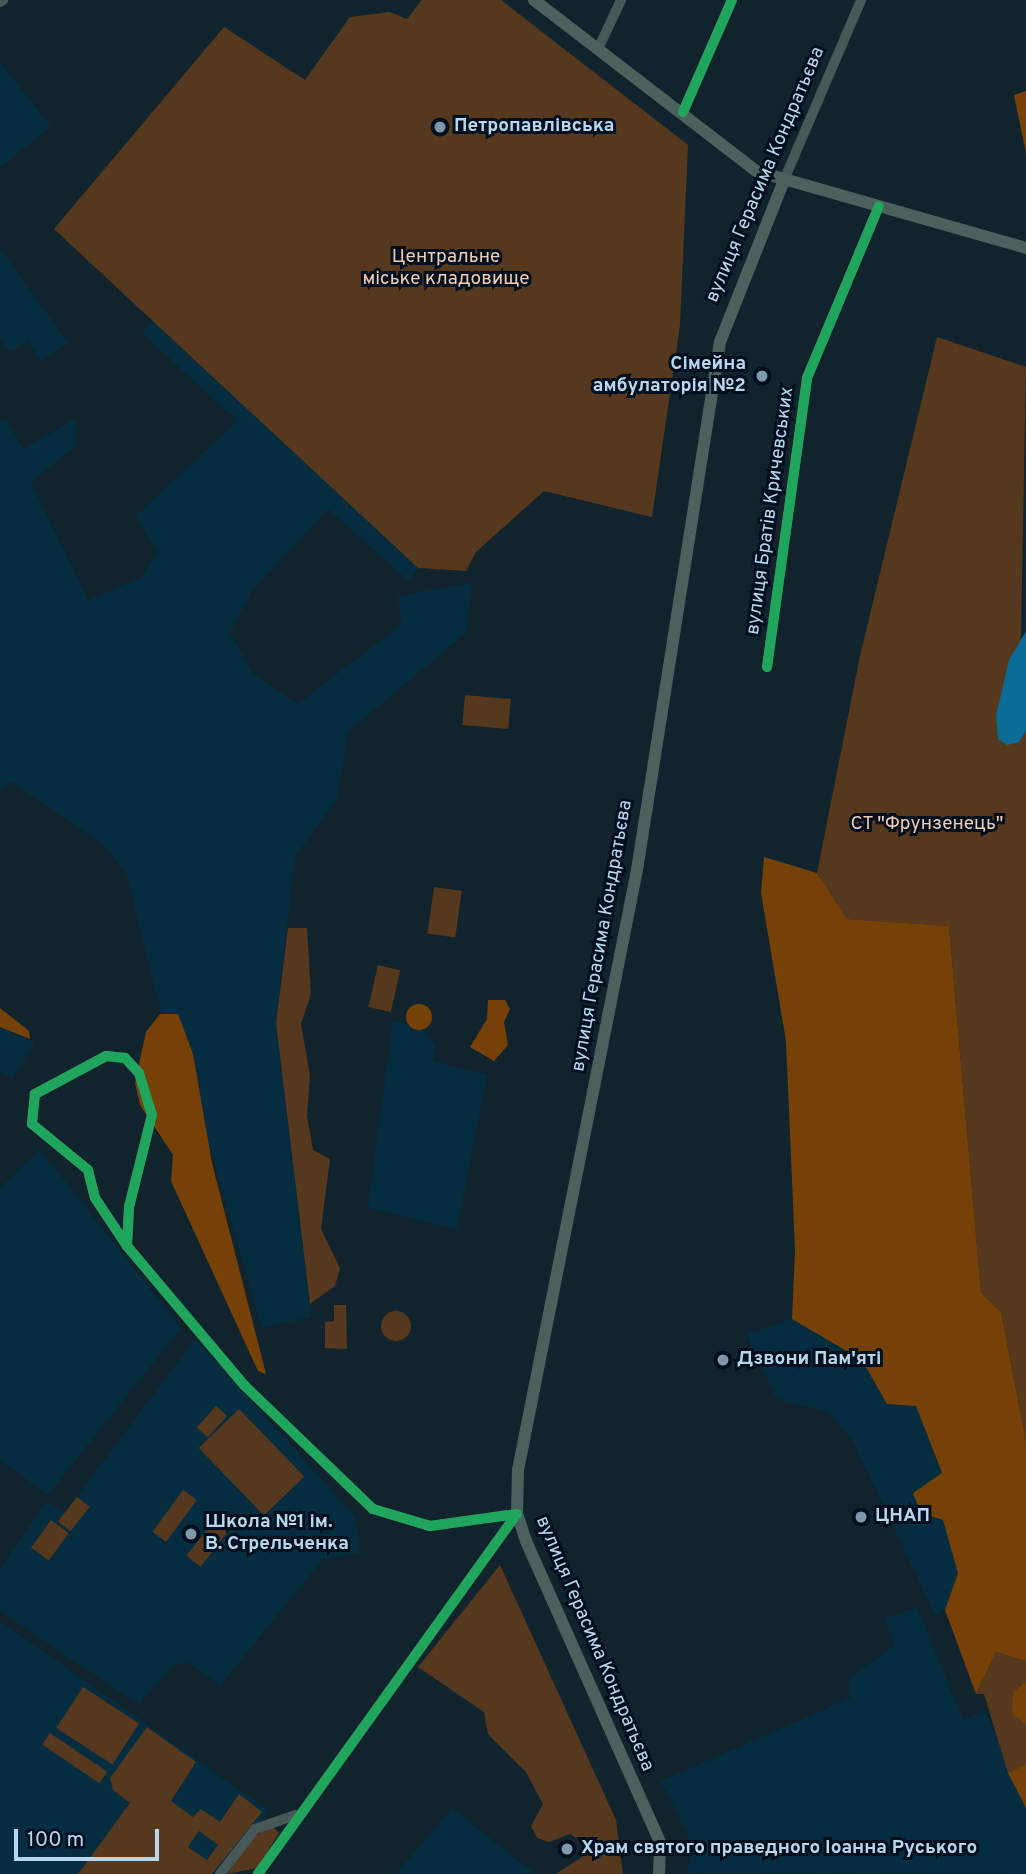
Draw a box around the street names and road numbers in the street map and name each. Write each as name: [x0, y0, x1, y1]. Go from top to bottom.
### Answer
street label: вулиця Герасима Кондратьєва: [702, 44, 830, 306]
street label: вулиця Братів Кричевських: [742, 386, 800, 636]
street label: вулиця Герасима Кондратьєва: [568, 798, 638, 1074]
street label: вулиця Герасима Кондратьєва: [530, 1513, 658, 1775]

